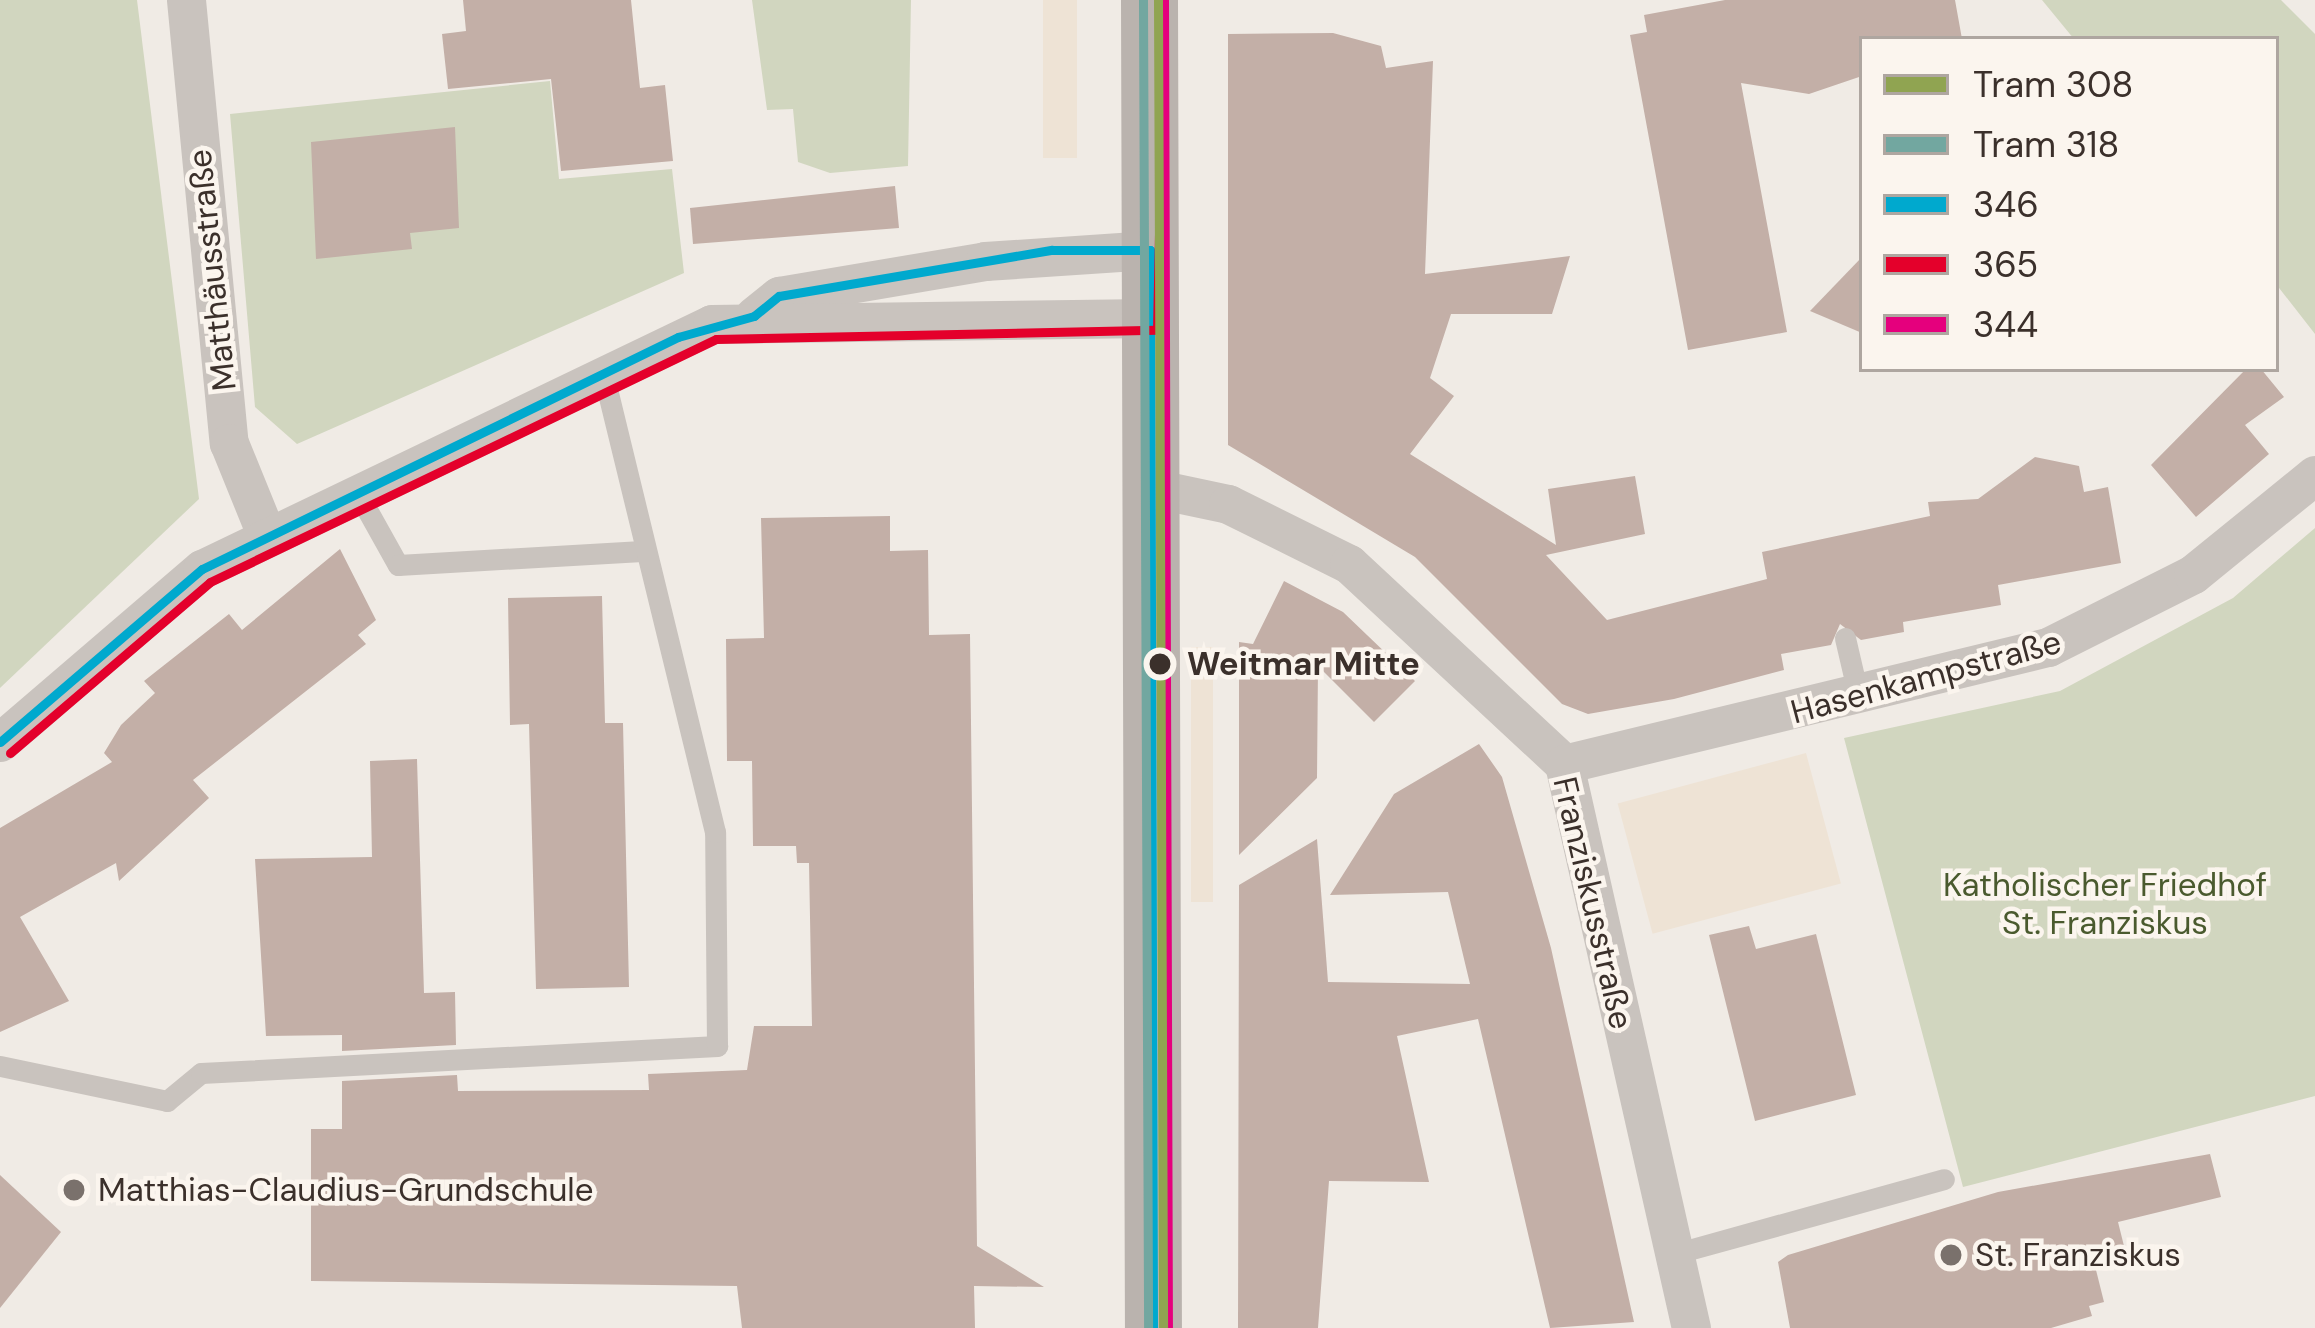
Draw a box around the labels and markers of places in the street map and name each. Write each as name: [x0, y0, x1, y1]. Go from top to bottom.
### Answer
place label: Weitmar Mitte: [1187, 644, 1420, 684]
marker: Weitmar Mitte: [1144, 648, 1176, 680]
place label: Matthias-Claudius-Grundschule: [98, 1170, 593, 1210]
marker: Matthias-Claudius-Grundschule: [61, 1177, 87, 1203]
place label: St. Franziskus: [1975, 1235, 2181, 1275]
marker: St. Franziskus: [1938, 1242, 1964, 1268]

